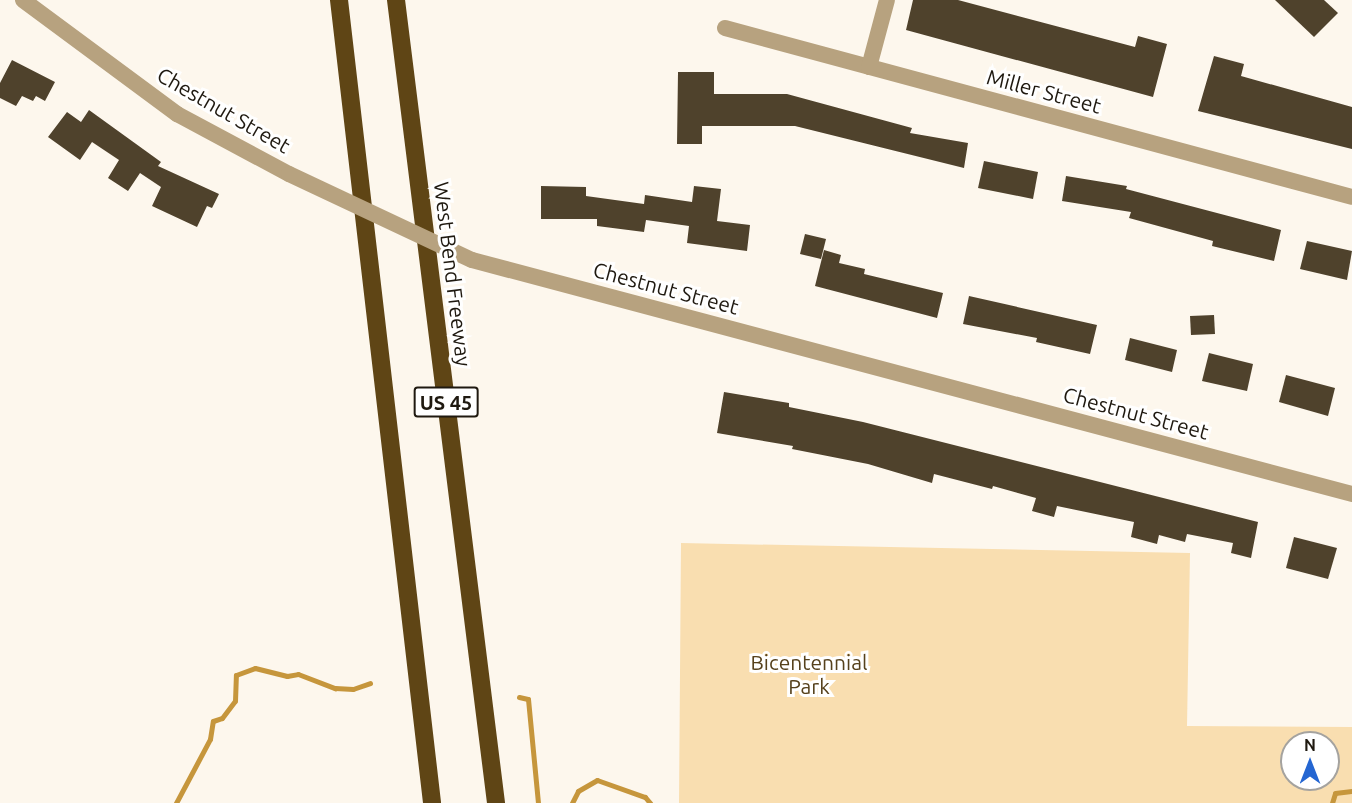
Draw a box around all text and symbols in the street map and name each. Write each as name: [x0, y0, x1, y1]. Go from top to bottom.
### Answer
street label: Chestnut Street: [153, 62, 295, 158]
street label: Miller Street: [984, 64, 1104, 118]
street label: West Bend Freeway: [429, 180, 477, 368]
street label: Chestnut Street: [591, 256, 741, 320]
street label: Chestnut Street: [1061, 381, 1211, 445]
road number: US 45: [413, 385, 479, 419]
park label: Bicentennial Park: [751, 649, 867, 699]
north arrow: [1280, 731, 1340, 791]
text: N: [1304, 736, 1316, 754]

